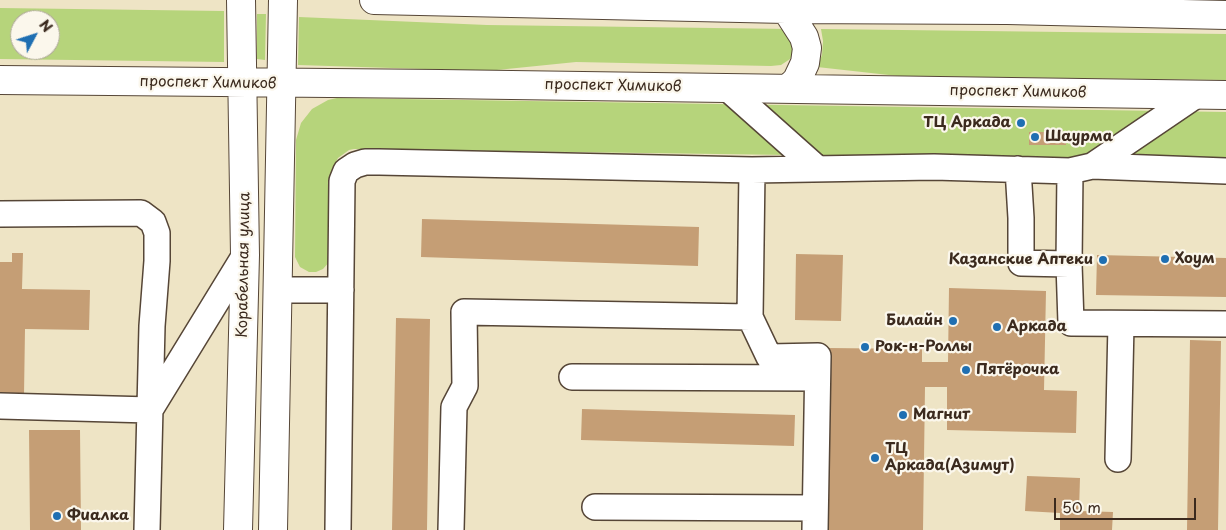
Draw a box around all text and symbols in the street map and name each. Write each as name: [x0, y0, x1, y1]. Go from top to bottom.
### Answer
north arrow: [10, 10, 60, 60]
text: N: [34, 15, 58, 37]
street label: проспект Химиков: [139, 73, 277, 93]
street label: проспект Химиков: [544, 76, 682, 96]
street label: проспект Химиков: [949, 82, 1087, 102]
place label: ТЦ Аркада: [923, 114, 1011, 132]
marker: ТЦ Аркада: [1015, 117, 1027, 129]
place label: Шаурма: [1045, 128, 1113, 146]
marker: Шаурма: [1029, 131, 1041, 143]
street label: Корабельная улица: [234, 192, 254, 338]
place label: Хоум: [1175, 250, 1215, 268]
place label: Казанские Аптеки: [948, 251, 1093, 269]
marker: Хоум: [1159, 253, 1171, 265]
marker: Казанские Аптеки: [1097, 254, 1109, 266]
place label: Билайн: [886, 312, 943, 330]
marker: Билайн: [947, 315, 959, 327]
place label: Аркада: [1007, 318, 1067, 336]
marker: Аркада: [991, 321, 1003, 333]
place label: Рок-н-Роллы: [875, 338, 972, 356]
marker: Рок-н-Роллы: [859, 341, 871, 353]
place label: Пятёрочка: [976, 361, 1059, 379]
marker: Пятёрочка: [960, 364, 972, 376]
place label: Магнит: [913, 406, 970, 424]
marker: Магнит: [897, 409, 909, 421]
place label: ТЦ Аркада(Азимут): [885, 440, 1015, 475]
marker: ТЦ Аркада(Азимут): [869, 452, 881, 464]
scale bar: [1056, 488, 1198, 520]
text: 50 m: [1062, 495, 1101, 518]
place label: Фиалка: [67, 507, 129, 525]
marker: Фиалка: [51, 510, 63, 522]

